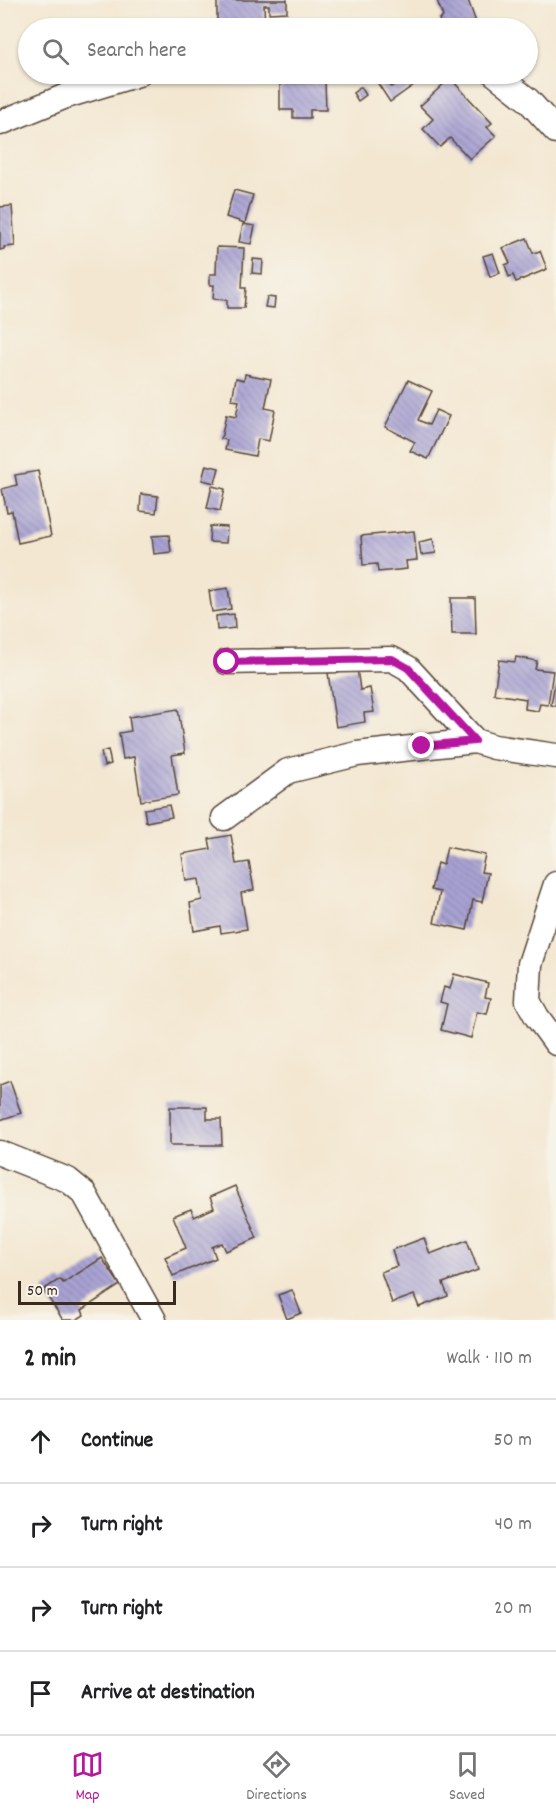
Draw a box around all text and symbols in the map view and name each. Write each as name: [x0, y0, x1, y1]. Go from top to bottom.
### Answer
search box: [18, 18, 538, 84]
icon: search: [39, 35, 72, 68]
text: Search here: [87, 36, 186, 67]
route start: [213, 648, 239, 674]
route end: [408, 732, 434, 758]
scale bar: [18, 1278, 176, 1306]
text: 50 m: [27, 1280, 58, 1303]
text: 2 min: [24, 1341, 76, 1378]
text: Walk · 110 m: [446, 1345, 532, 1373]
icon: ahead: [24, 1425, 57, 1458]
text: Continue: [81, 1426, 153, 1457]
text: 50 m: [494, 1427, 532, 1455]
icon: right: [24, 1509, 57, 1542]
text: Turn right: [81, 1510, 163, 1541]
text: 40 m: [494, 1511, 532, 1539]
icon: right: [24, 1593, 57, 1626]
text: Turn right: [81, 1594, 163, 1625]
text: 20 m: [494, 1595, 532, 1623]
icon: arrive: [24, 1677, 57, 1710]
text: Arrive at destination: [81, 1678, 255, 1709]
tab: Map: [71, 1748, 104, 1807]
tab: Directions: [246, 1748, 307, 1807]
tab: Saved: [449, 1748, 485, 1807]

